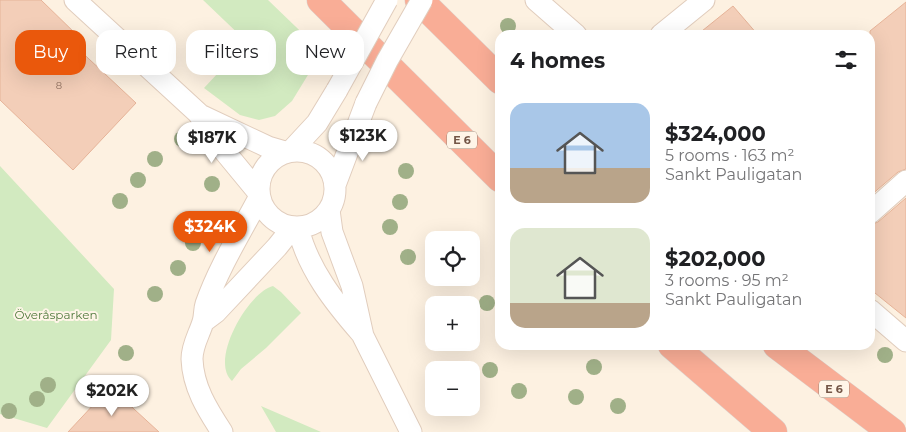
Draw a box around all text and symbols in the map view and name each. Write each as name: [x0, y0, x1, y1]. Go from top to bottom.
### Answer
chip: Buy: [15, 30, 86, 75]
chip: Rent: [96, 30, 176, 75]
chip: Filters: [186, 30, 276, 75]
chip: New: [286, 30, 364, 75]
icon: filters: [832, 46, 860, 74]
text: 4 homes: [510, 48, 605, 73]
house number: 8: [56, 79, 62, 92]
pin: $123K: [328, 120, 398, 162]
pin: $187K: [177, 121, 247, 164]
text: $324,000: [665, 121, 766, 146]
icon: home: [550, 123, 610, 183]
text: $123K: [339, 126, 387, 145]
text: $187K: [188, 128, 236, 147]
road number: E 6: [447, 132, 477, 148]
text: 5 rooms · 163 m²: [665, 146, 794, 165]
text: Sankt Pauligatan: [665, 165, 802, 184]
pin: $324K: [175, 210, 245, 253]
text: $324K: [184, 217, 236, 236]
map controls: [425, 231, 480, 416]
button: locate: [425, 231, 480, 286]
text: $202,000: [665, 246, 766, 271]
icon: home: [550, 248, 610, 308]
text: 3 rooms · 95 m²: [665, 271, 789, 290]
text: Sankt Pauligatan: [665, 290, 802, 309]
button: +: [425, 296, 480, 351]
park label: Överåsparken: [14, 307, 98, 322]
button: −: [425, 361, 480, 416]
pin: $202K: [77, 374, 147, 417]
road number: E 6: [819, 380, 849, 398]
text: $202K: [86, 381, 138, 400]

